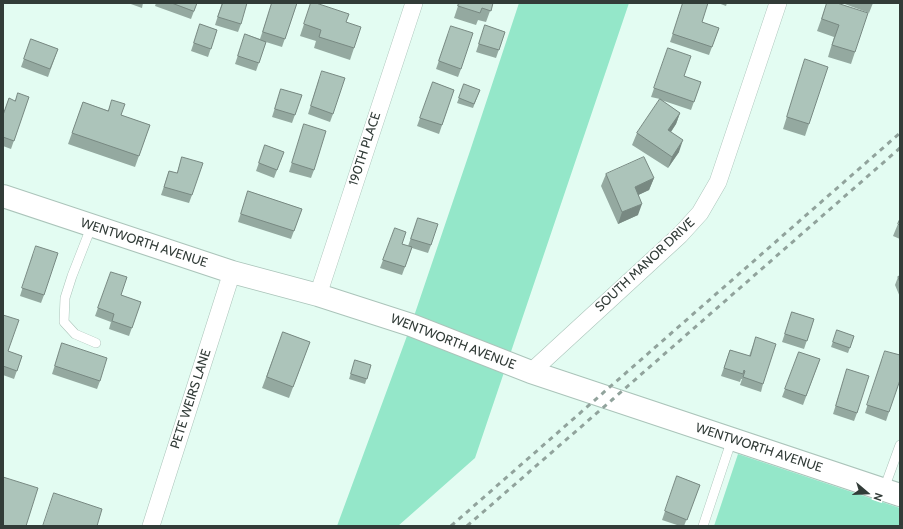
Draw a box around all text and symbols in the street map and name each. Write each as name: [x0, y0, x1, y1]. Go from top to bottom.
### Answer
street label: 190TH PLACE: [346, 110, 384, 188]
street label: WENTWORTH AVENUE: [78, 215, 210, 271]
street label: SOUTH MANOR DRIVE: [592, 215, 698, 315]
street label: WENTWORTH AVENUE: [388, 311, 518, 373]
street label: PETE WEIRS LANE: [168, 347, 214, 451]
street label: WENTWORTH AVENUE: [693, 420, 825, 476]
north arrow: [847, 473, 887, 513]
text: N: [870, 491, 886, 503]

